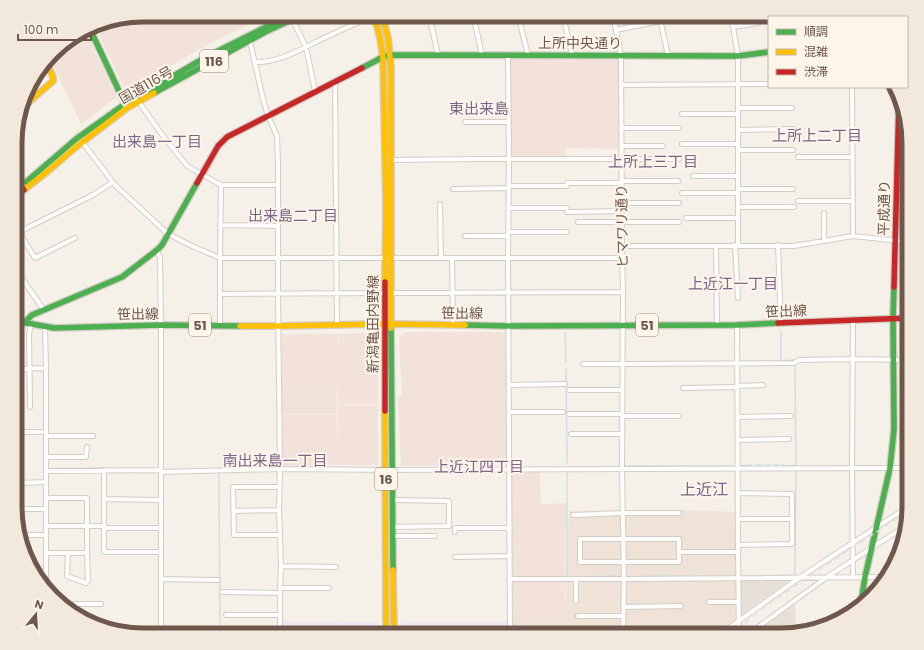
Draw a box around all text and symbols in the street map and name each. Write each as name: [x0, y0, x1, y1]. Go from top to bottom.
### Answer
scale bar: [18, 16, 91, 42]
legend: [768, 16, 908, 88]
text: 100 m: [24, 21, 58, 38]
text: 順調: [804, 23, 828, 40]
street label: 上所中央通り: [538, 33, 622, 53]
text: 混雑: [804, 43, 828, 60]
road number: 116: [200, 50, 228, 72]
street label: 国道116号: [115, 61, 177, 109]
text: 渋滞: [804, 63, 828, 80]
district label: 東出来島: [449, 98, 509, 119]
district label: 上所上二丁目: [772, 125, 862, 146]
district label: 出来島一丁目: [112, 131, 202, 152]
district label: 上所上三丁目: [608, 151, 698, 172]
street label: 平成通り: [874, 180, 894, 236]
street label: ヒマワリ通り: [611, 184, 633, 268]
district label: 出来島二丁目: [248, 205, 338, 226]
district label: 上近江一丁目: [688, 273, 778, 294]
street label: 新潟亀田内野線: [363, 275, 383, 373]
street label: 笹出線: [765, 300, 807, 322]
street label: 笹出線: [441, 303, 483, 323]
street label: 笹出線: [117, 304, 159, 324]
road number: 51: [189, 314, 211, 336]
road number: 51: [636, 314, 658, 336]
district label: 南出来島一丁目: [222, 450, 328, 471]
district label: 上近江四丁目: [434, 456, 524, 477]
road number: 16: [375, 468, 397, 490]
district label: 上近江: [680, 478, 728, 501]
north arrow: [16, 594, 56, 634]
text: N: [33, 596, 46, 613]

